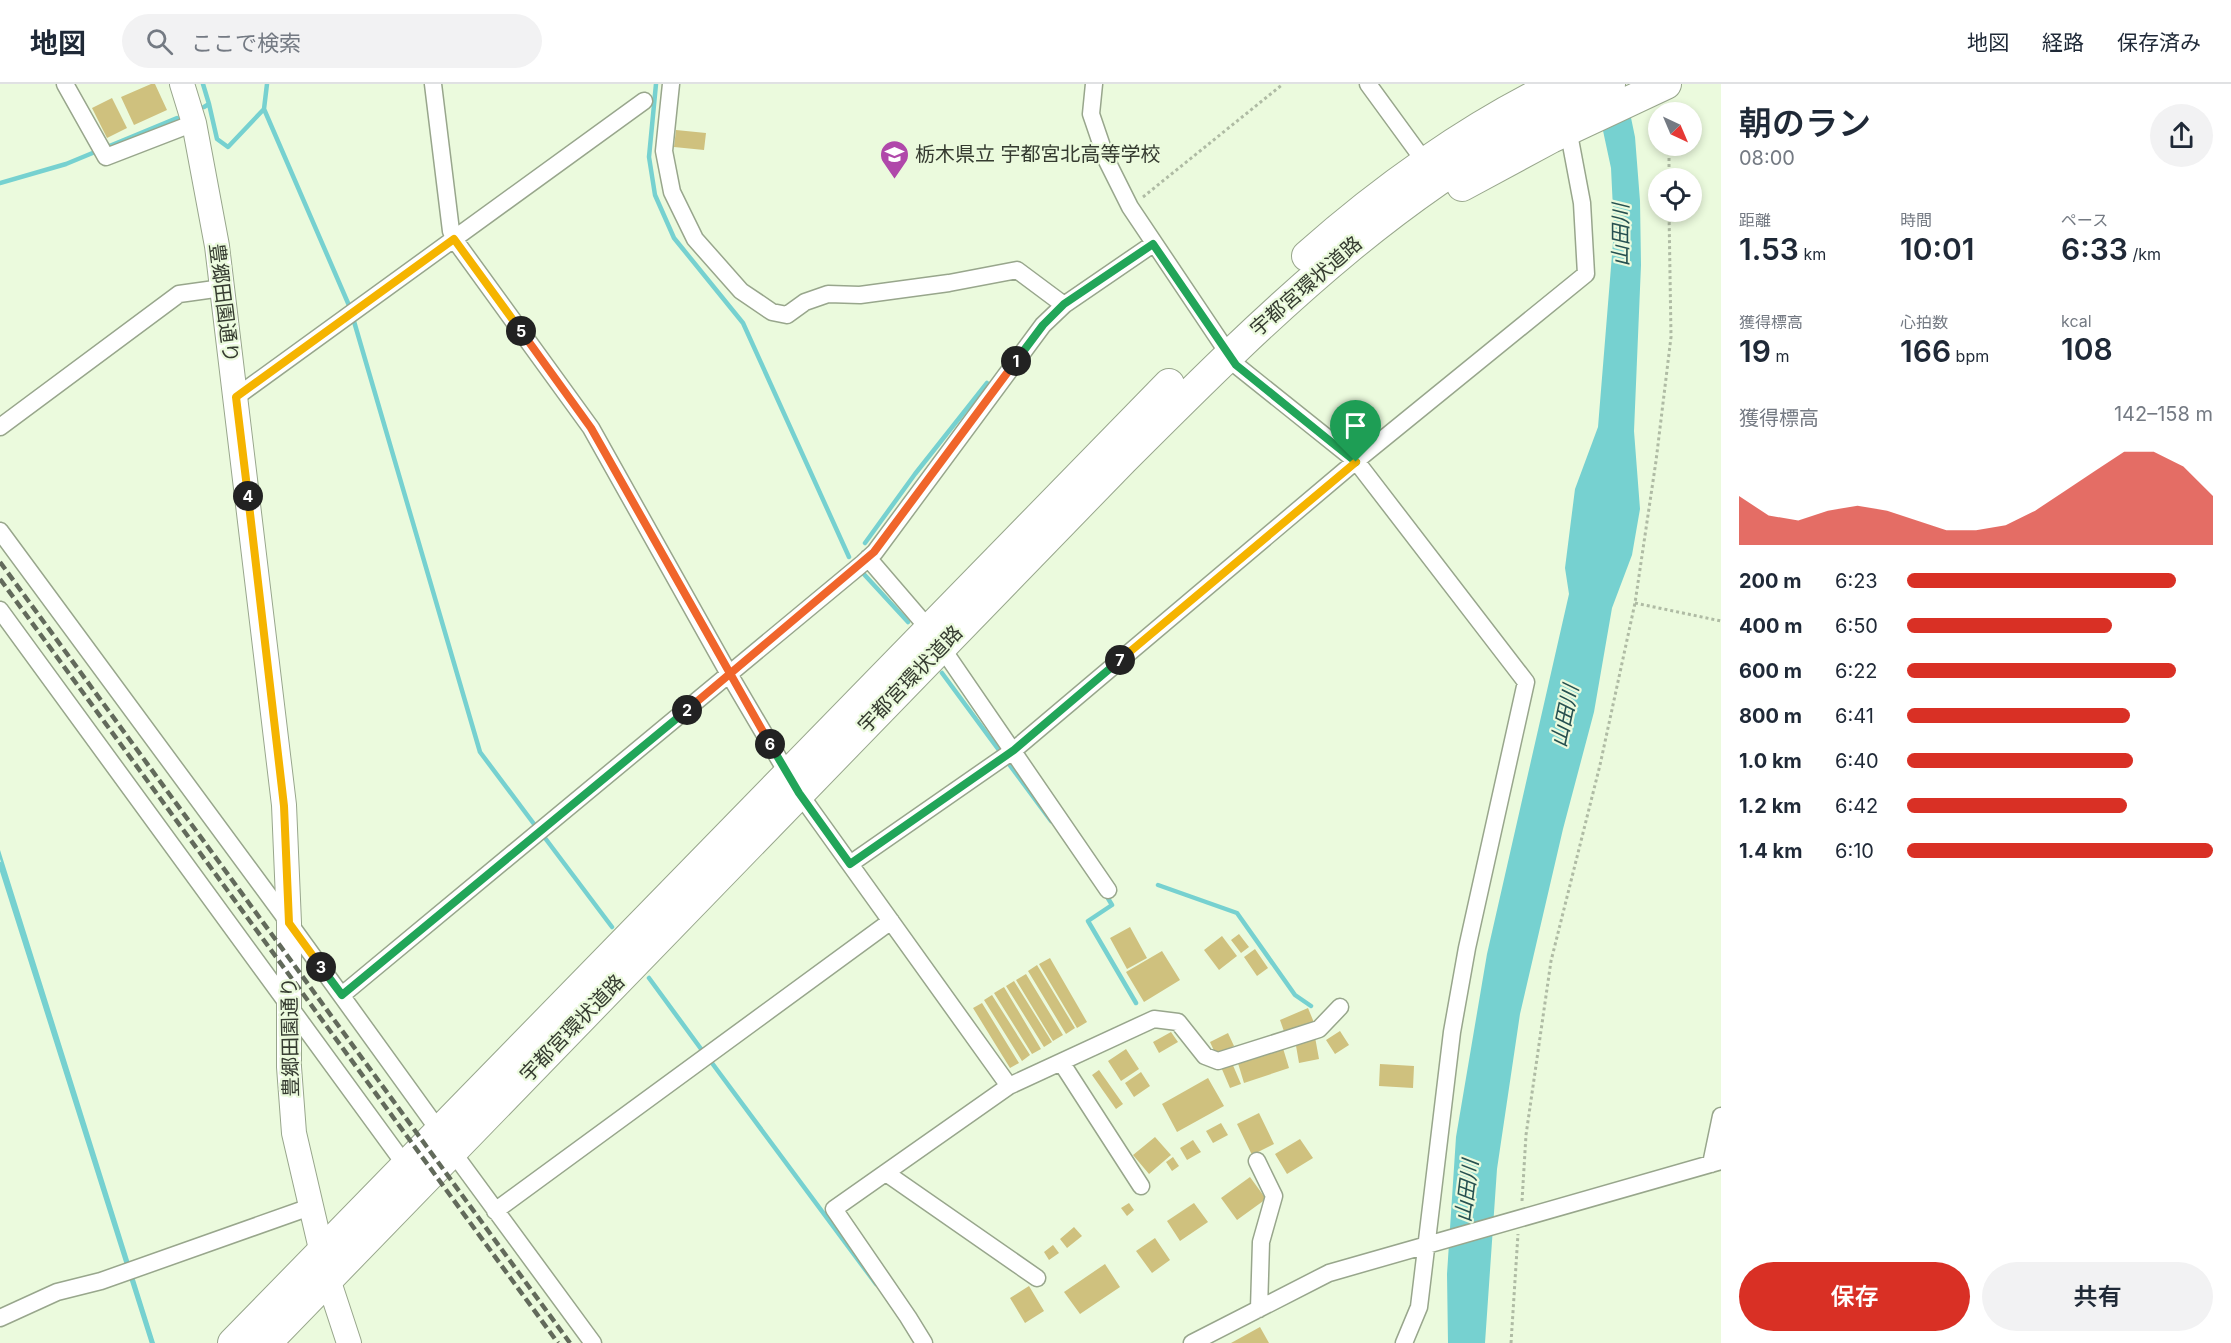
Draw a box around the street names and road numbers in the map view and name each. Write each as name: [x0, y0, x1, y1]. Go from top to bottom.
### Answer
street label: 宇都宮環状道路: [1245, 231, 1367, 341]
street label: 豊郷田園通り: [205, 242, 243, 364]
street label: 宇都宮環状道路: [853, 620, 967, 738]
street label: 宇都宮環状道路: [515, 969, 629, 1087]
street label: 豊郷田園通り: [277, 977, 303, 1097]

